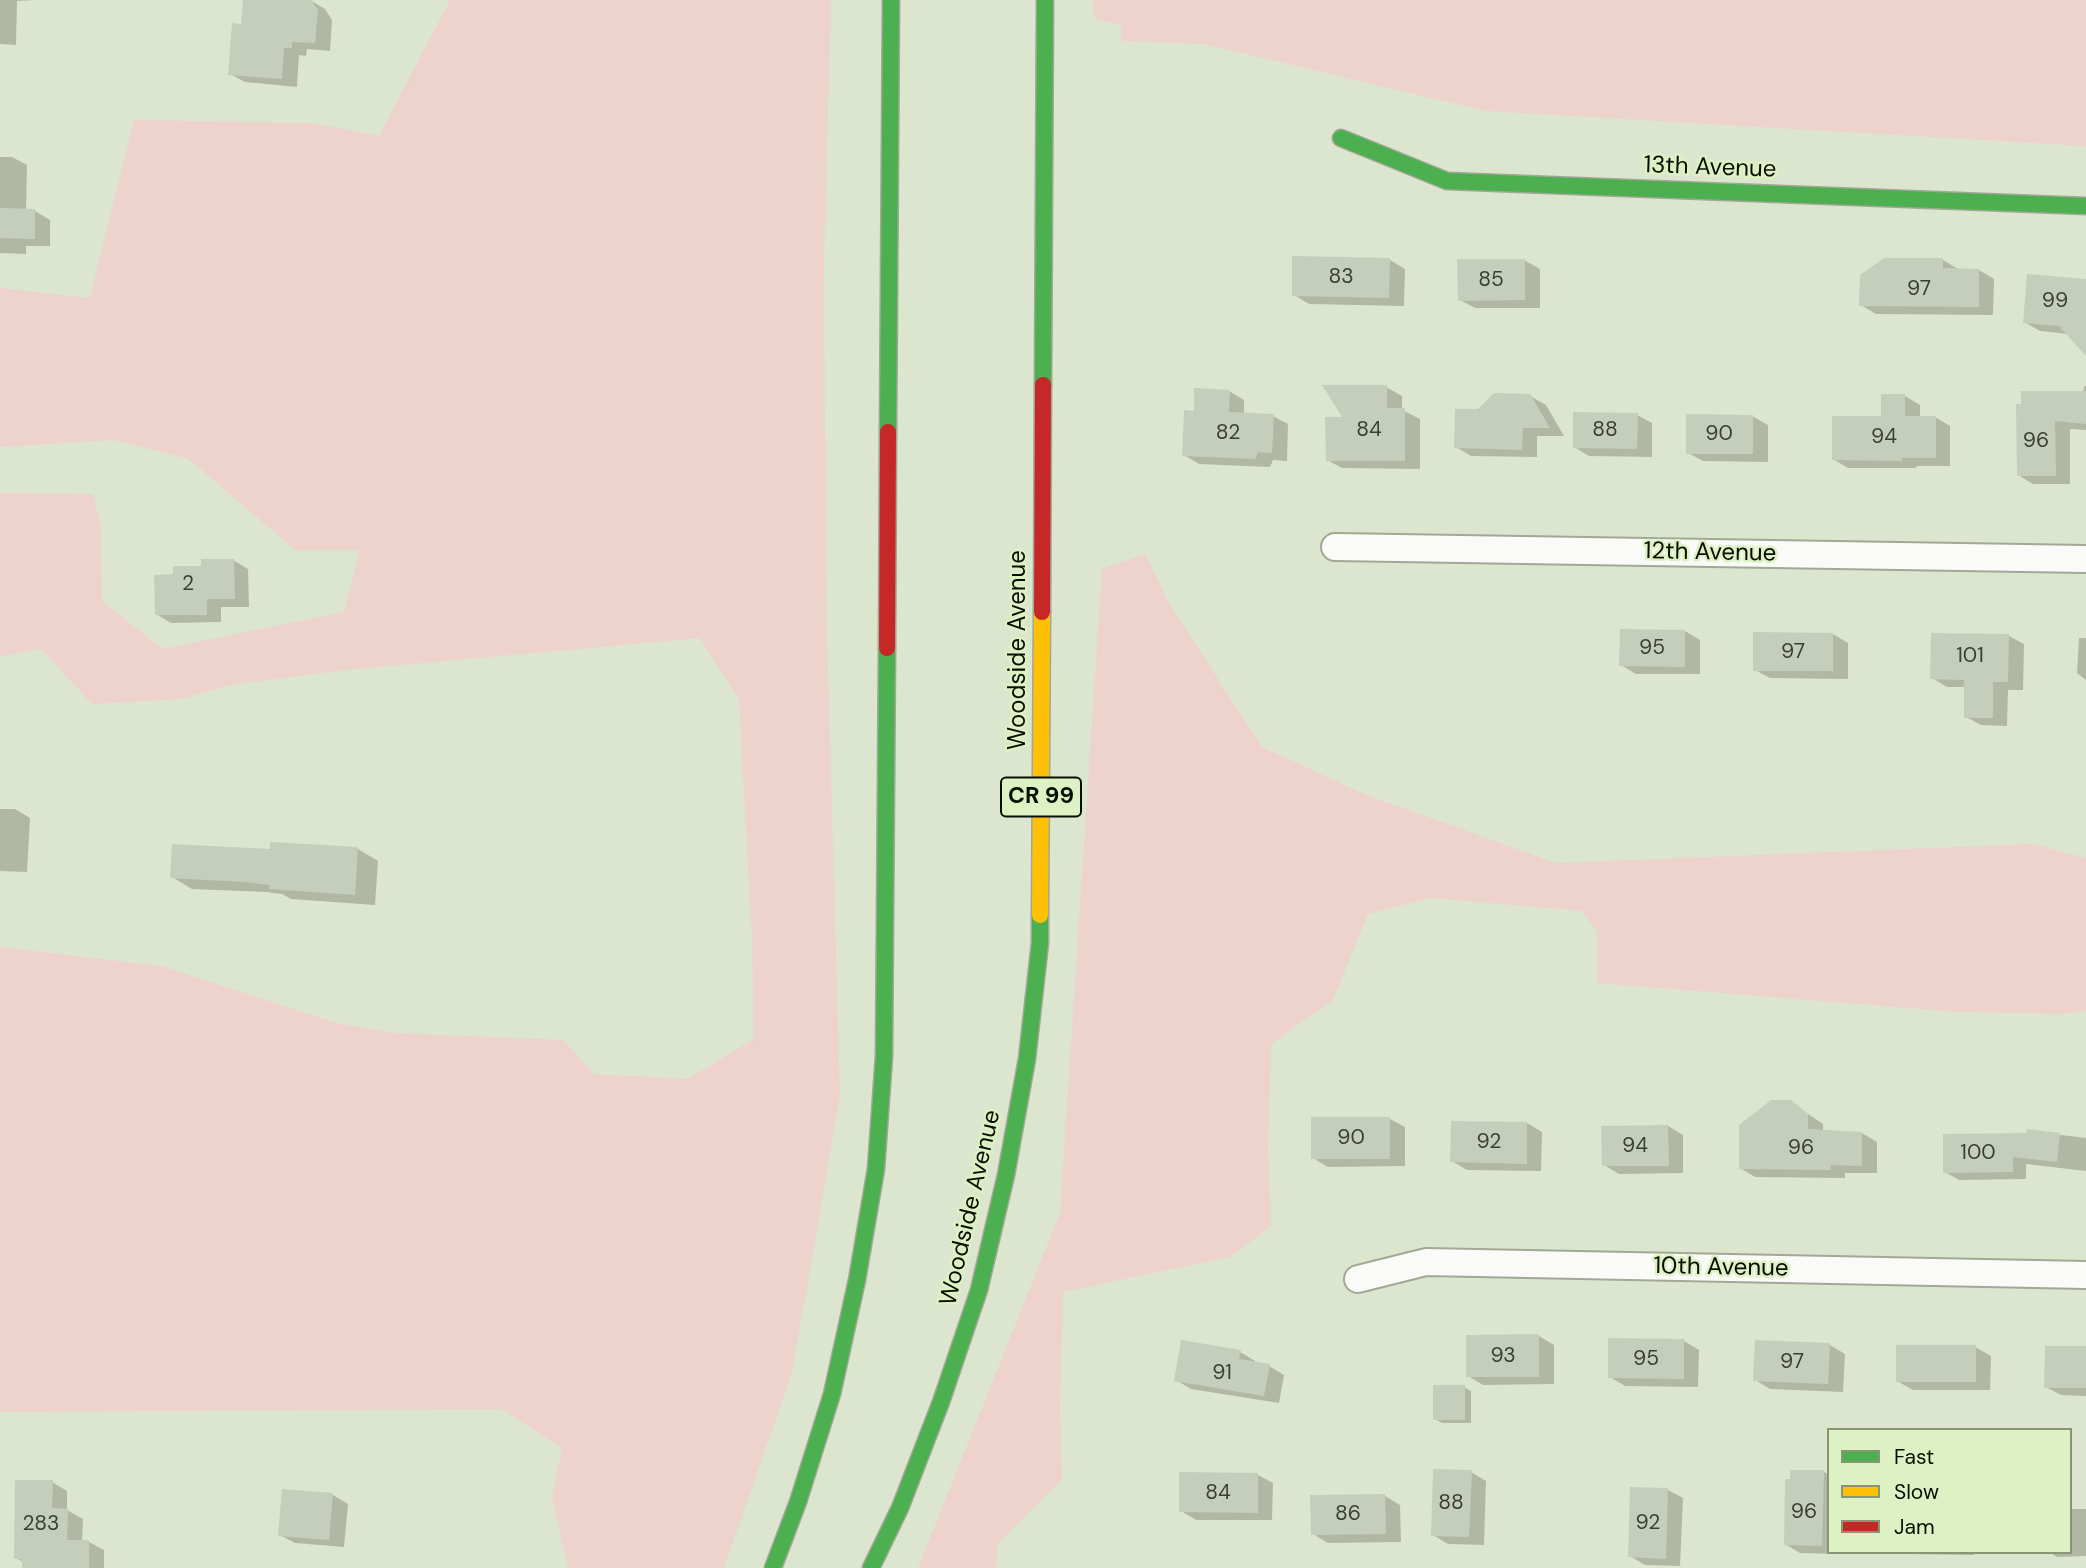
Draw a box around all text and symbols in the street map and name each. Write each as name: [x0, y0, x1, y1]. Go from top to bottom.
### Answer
street label: 13th Avenue: [1643, 151, 1777, 185]
house number: 83: [1328, 264, 1354, 290]
house number: 85: [1478, 267, 1504, 293]
house number: 97: [1907, 276, 1931, 302]
house number: 99: [2042, 288, 2068, 314]
house number: 84: [1356, 417, 1382, 443]
house number: 88: [1592, 417, 1618, 443]
house number: 82: [1216, 420, 1240, 446]
house number: 90: [1705, 421, 1733, 447]
house number: 94: [1871, 424, 1897, 450]
house number: 96: [2023, 428, 2049, 454]
street label: 12th Avenue: [1644, 537, 1776, 569]
street label: Woodside Avenue: [1005, 550, 1033, 750]
house number: 2: [182, 571, 194, 597]
house number: 95: [1639, 635, 1665, 661]
house number: 97: [1781, 639, 1805, 665]
house number: 101: [1956, 643, 1984, 669]
road number: CR 99: [1001, 778, 1081, 817]
street label: Woodside Avenue: [934, 1107, 1008, 1309]
house number: 90: [1337, 1125, 1365, 1151]
house number: 92: [1477, 1129, 1501, 1155]
house number: 94: [1622, 1133, 1648, 1159]
house number: 96: [1788, 1135, 1814, 1161]
house number: 100: [1960, 1140, 1996, 1166]
street label: 10th Avenue: [1653, 1252, 1789, 1284]
house number: 93: [1490, 1343, 1516, 1369]
house number: 95: [1633, 1346, 1659, 1372]
house number: 97: [1780, 1349, 1804, 1375]
house number: 91: [1212, 1360, 1232, 1386]
legend: [1827, 1428, 2072, 1554]
text: Fast: [1894, 1443, 1934, 1471]
text: Slow: [1894, 1478, 1939, 1506]
house number: 84: [1205, 1480, 1231, 1506]
house number: 88: [1438, 1490, 1464, 1516]
house number: 96: [1791, 1499, 1817, 1525]
house number: 86: [1335, 1501, 1361, 1527]
house number: 92: [1636, 1510, 1660, 1536]
house number: 283: [23, 1511, 59, 1537]
text: Jam: [1894, 1513, 1935, 1541]

